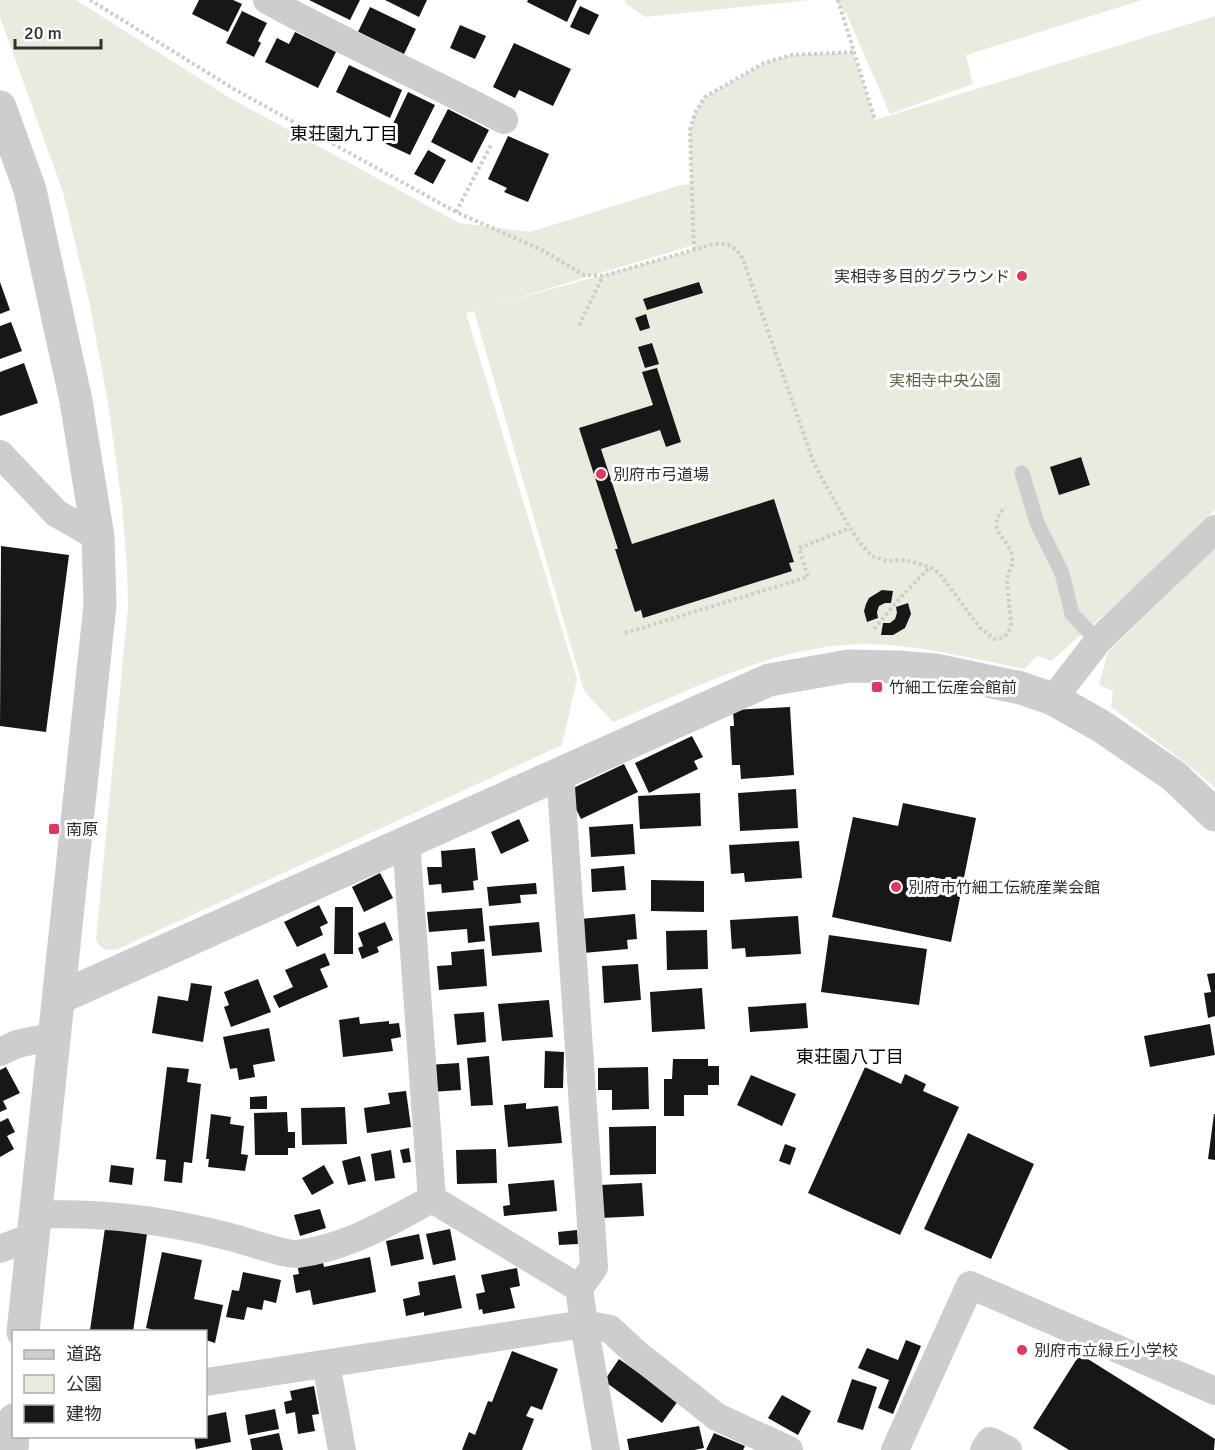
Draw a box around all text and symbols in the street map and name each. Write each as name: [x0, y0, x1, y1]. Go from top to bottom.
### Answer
scale bar: [15, 12, 100, 50]
text: 20 m: [24, 22, 62, 44]
district label: 東荘園九丁目: [290, 123, 398, 145]
place label: 実相寺多目的グラウンド: [834, 267, 1010, 287]
marker: 実相寺多目的グラウンド: [1015, 269, 1029, 283]
park label: 実相寺中央公園: [889, 371, 1001, 391]
place label: 別府市弓道場: [613, 465, 709, 485]
marker: 別府市弓道場: [594, 467, 608, 481]
place label: 竹細工伝産会館前: [889, 678, 1017, 698]
marker: 竹細工伝産会館前: [870, 680, 884, 694]
place label: 南原: [66, 820, 98, 840]
marker: 南原: [47, 822, 61, 836]
place label: 別府市竹細工伝統産業会館: [908, 878, 1100, 898]
marker: 別府市竹細工伝統産業会館: [889, 880, 903, 894]
district label: 東荘園八丁目: [796, 1046, 904, 1068]
legend: [12, 1330, 207, 1438]
place label: 別府市立緑丘小学校: [1034, 1341, 1178, 1361]
text: 道路: [66, 1343, 102, 1365]
marker: 別府市立緑丘小学校: [1015, 1343, 1029, 1357]
text: 公園: [66, 1373, 102, 1395]
text: 建物: [66, 1403, 102, 1425]

